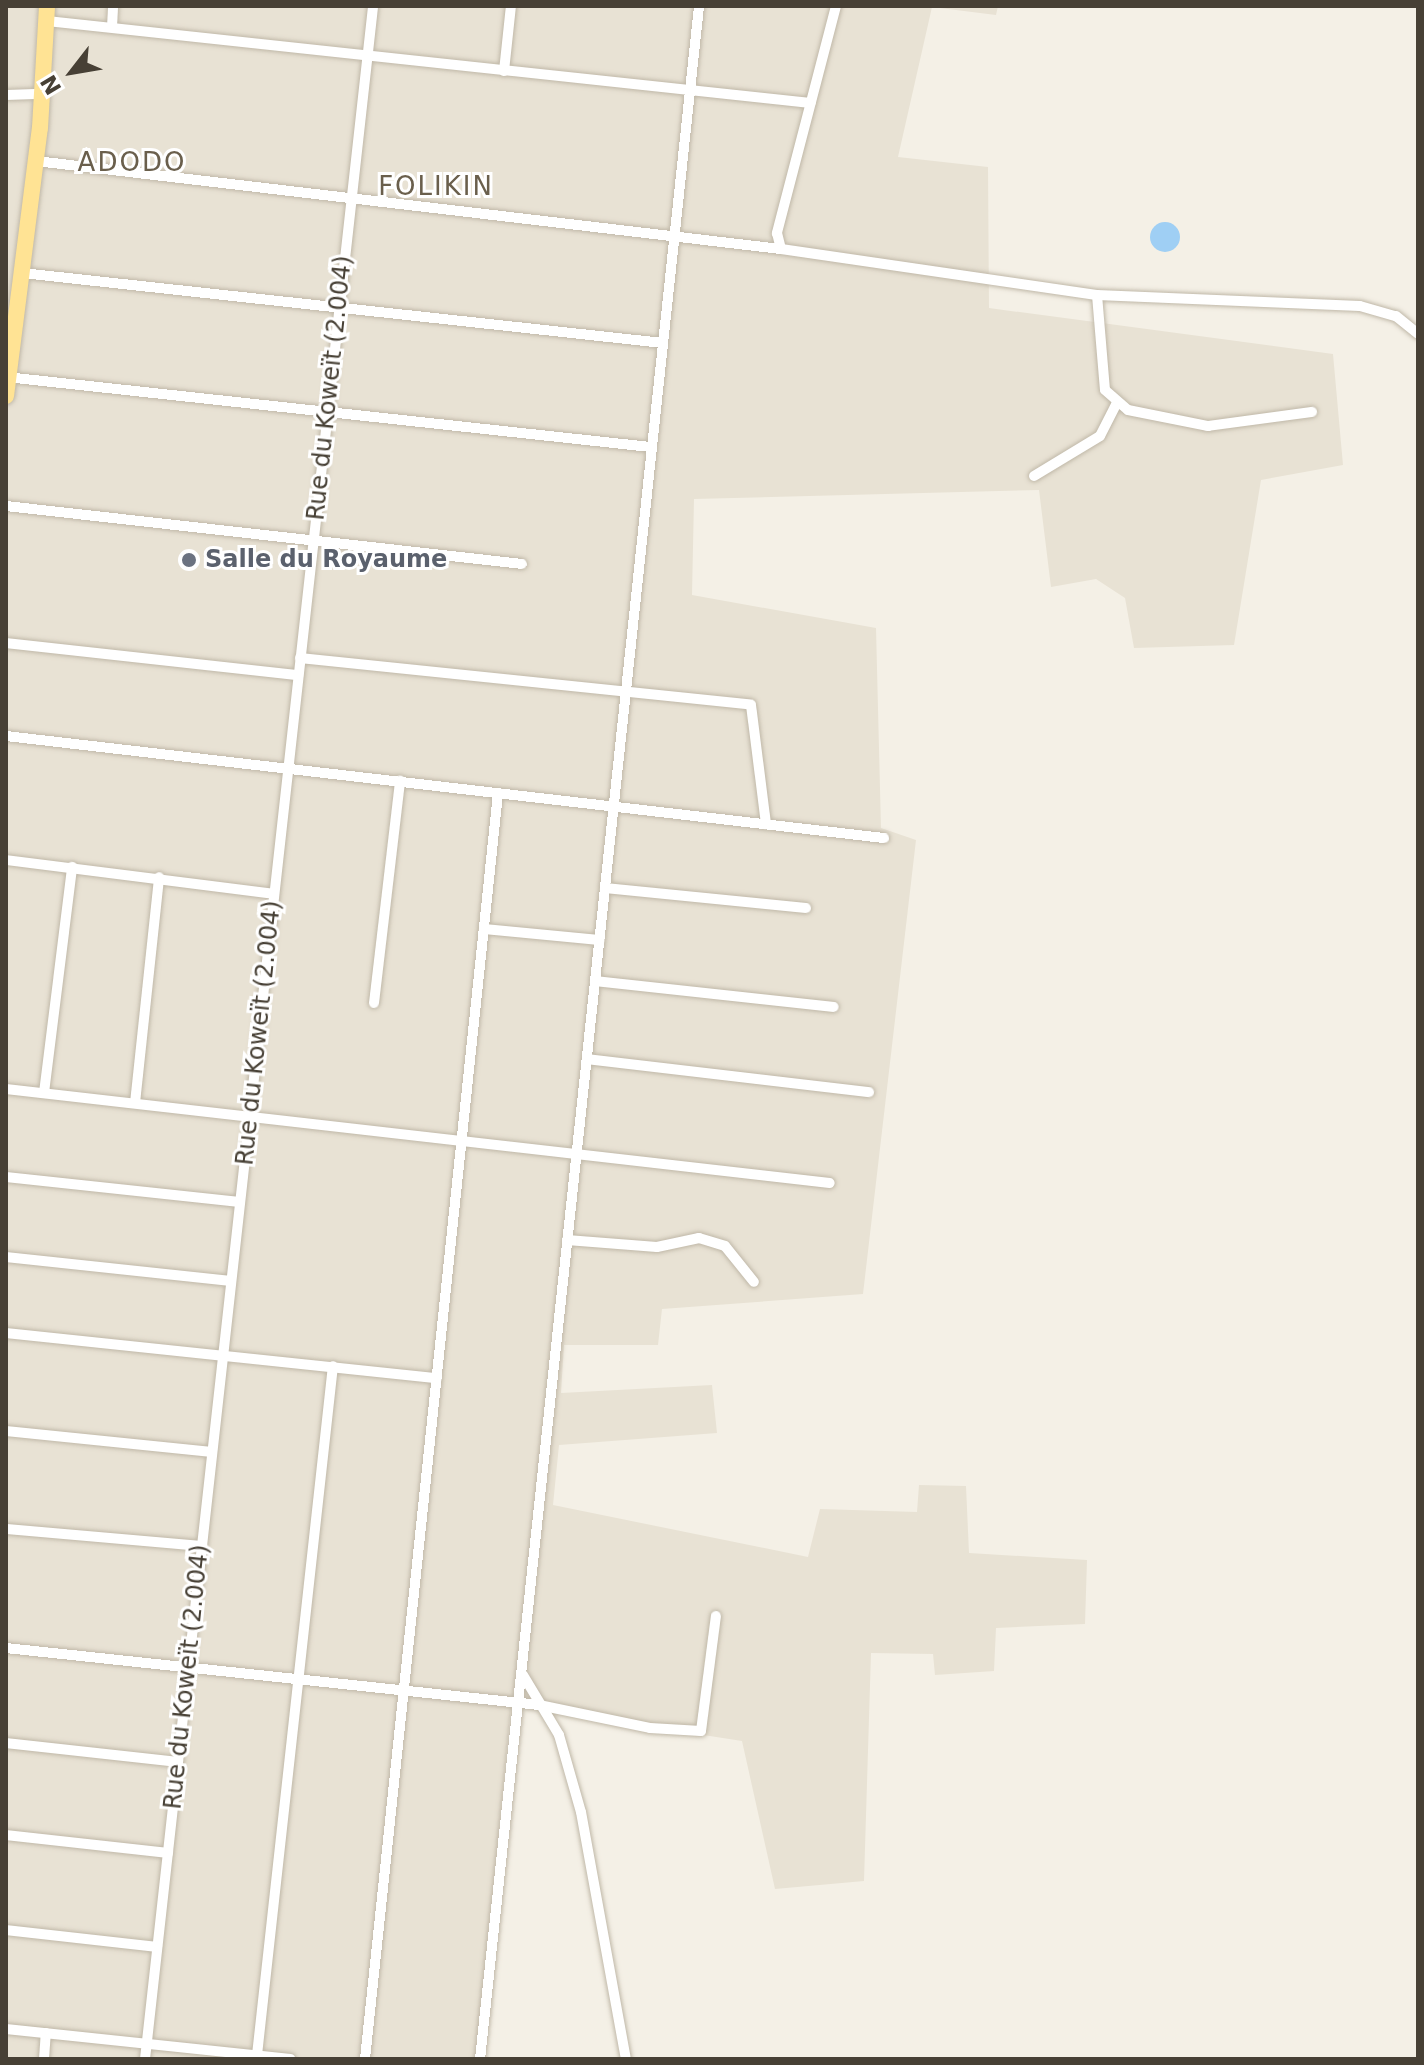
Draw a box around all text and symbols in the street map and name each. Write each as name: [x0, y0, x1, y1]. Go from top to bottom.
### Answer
north arrow: [32, 32, 112, 112]
text: N: [36, 70, 66, 99]
district label: ADODO: [78, 147, 186, 179]
district label: FOLIKIN: [378, 171, 494, 203]
street label: Rue du Koweït (2.004): [302, 254, 358, 522]
place label: Salle du Royaume: [205, 546, 447, 574]
marker: Salle du Royaume: [180, 551, 198, 569]
street label: Rue du Koweït (2.004): [231, 899, 287, 1167]
street label: Rue du Koweït (2.004): [159, 1543, 215, 1811]

